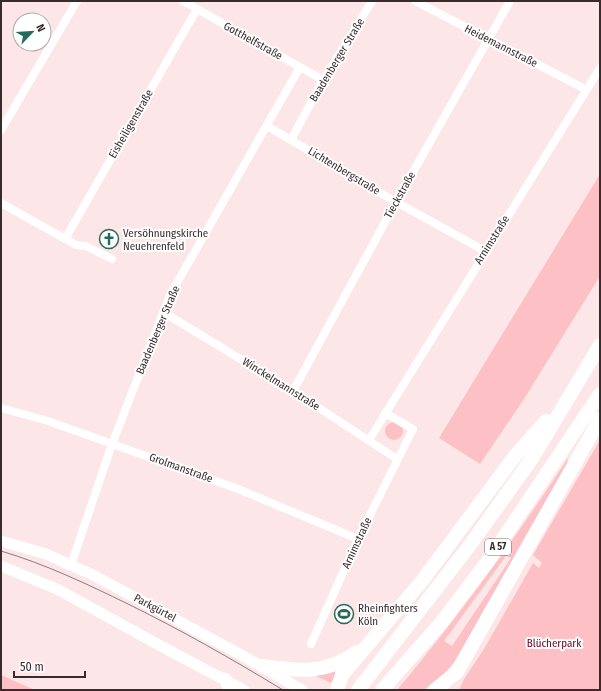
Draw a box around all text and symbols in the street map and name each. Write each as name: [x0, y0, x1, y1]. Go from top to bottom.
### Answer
north arrow: [12, 12, 52, 52]
street label: Baadenberger Straße: [307, 16, 367, 104]
street label: Gotthelfstraße: [221, 19, 285, 63]
text: N: [33, 22, 48, 34]
street label: Heidemannstraße: [462, 22, 540, 70]
street label: Eisheiligenstraße: [106, 87, 156, 161]
street label: Lichtenbergstraße: [306, 144, 382, 198]
street label: Tieckstraße: [382, 169, 418, 221]
street label: Arnimstraße: [472, 213, 512, 267]
place label: Versöhnungskirche Neuehrenfeld: [123, 227, 208, 253]
church icon: Versöhnungskirche Neuehrenfeld: [98, 228, 120, 250]
street label: Baadenberger Straße: [133, 284, 183, 376]
street label: Winckelmannstraße: [240, 355, 322, 413]
street label: Grolmanstraße: [147, 450, 215, 486]
street label: Arnimstraße: [339, 515, 375, 571]
road number: A 57: [485, 539, 511, 555]
street label: Parkgürtel: [132, 591, 178, 625]
place label: Rheinfighters Köln: [358, 602, 418, 628]
sports icon: Rheinfighters Köln: [333, 603, 355, 625]
park label: Blücherpark: [527, 637, 582, 650]
scale bar: [14, 653, 85, 679]
text: 50 m: [20, 660, 44, 674]

